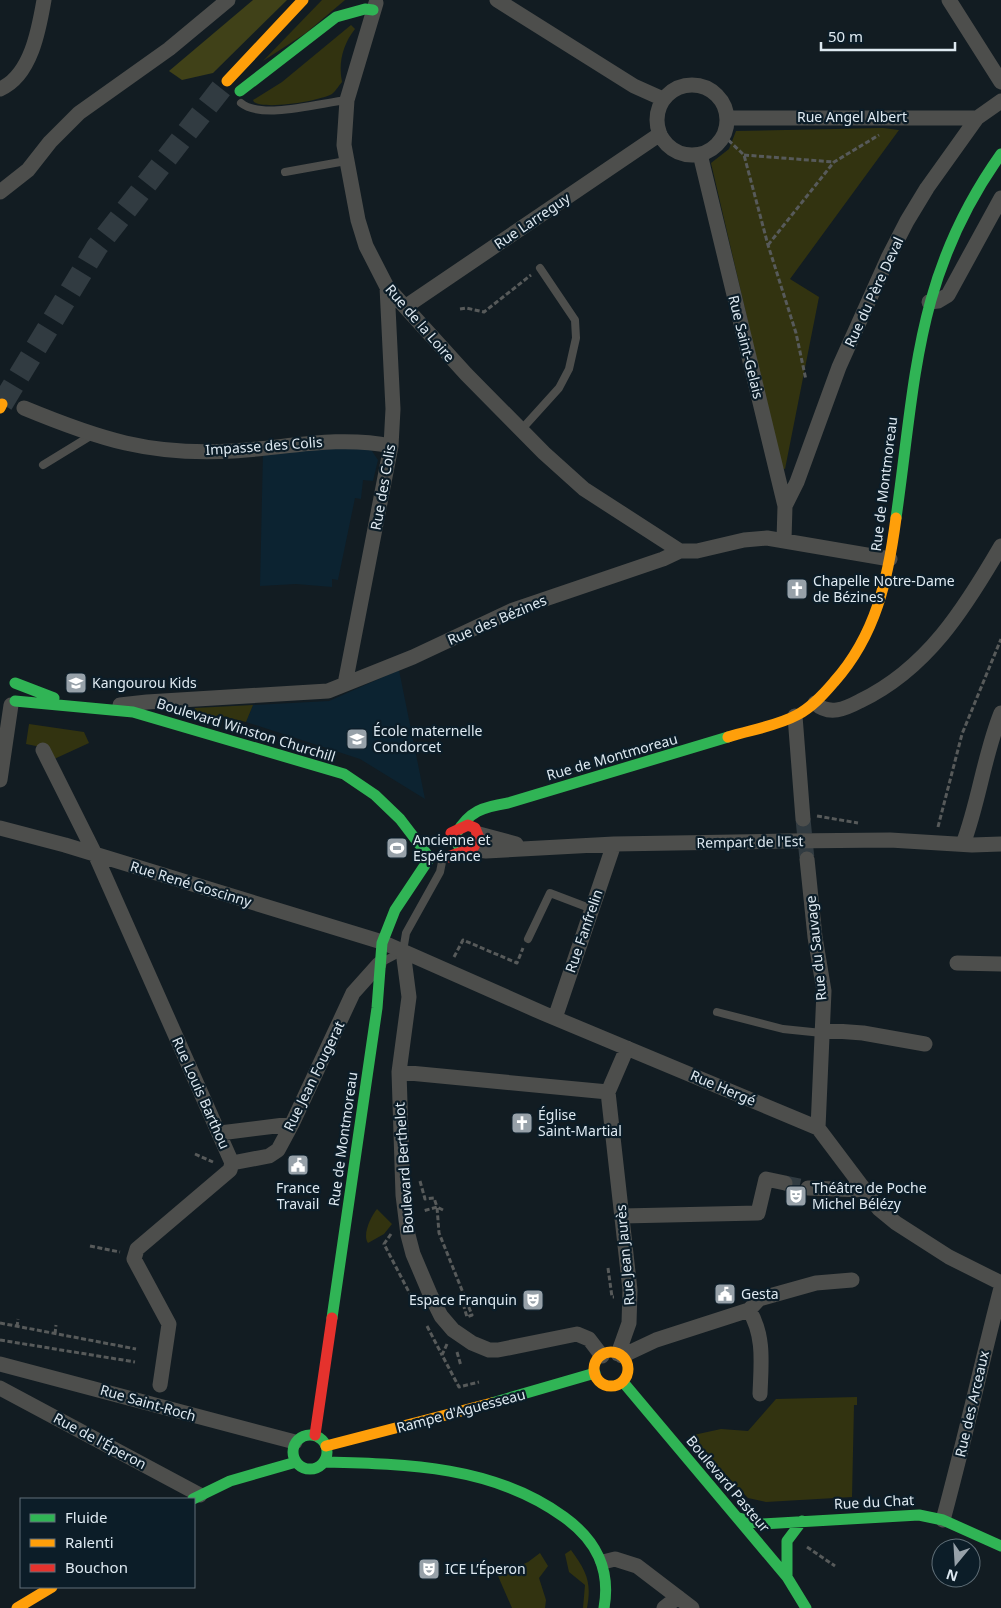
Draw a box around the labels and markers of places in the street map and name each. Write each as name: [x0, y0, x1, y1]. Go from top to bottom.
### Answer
place label: Chapelle Notre-Dame de Bézines: [813, 571, 955, 606]
church icon: Chapelle Notre-Dame de Bézines: [785, 577, 809, 601]
school or university icon: Kangourou Kids: [64, 671, 88, 695]
place label: Kangourou Kids: [92, 673, 197, 692]
place label: École maternelle Condorcet: [373, 721, 483, 756]
school or university icon: École maternelle Condorcet: [345, 727, 369, 751]
place label: Ancienne et Espérance: [413, 830, 491, 865]
sports icon: Ancienne et Espérance: [385, 836, 409, 860]
place label: Église Saint-Martial: [538, 1105, 622, 1140]
church icon: Église Saint-Martial: [510, 1111, 534, 1135]
public building icon: France Travail: [286, 1153, 310, 1177]
place label: France Travail: [276, 1178, 320, 1213]
place label: Théâtre de Poche Michel Bélézy: [812, 1178, 927, 1213]
theatre icon: Théâtre de Poche Michel Bélézy: [784, 1184, 808, 1208]
public building icon: Gesta: [713, 1282, 737, 1306]
place label: Gesta: [741, 1284, 779, 1303]
theatre icon: Espace Franquin: [521, 1288, 545, 1312]
place label: Espace Franquin: [409, 1290, 517, 1309]
theatre icon: ICE L’Éperon: [417, 1557, 441, 1581]
place label: ICE L’Éperon: [445, 1559, 526, 1578]

